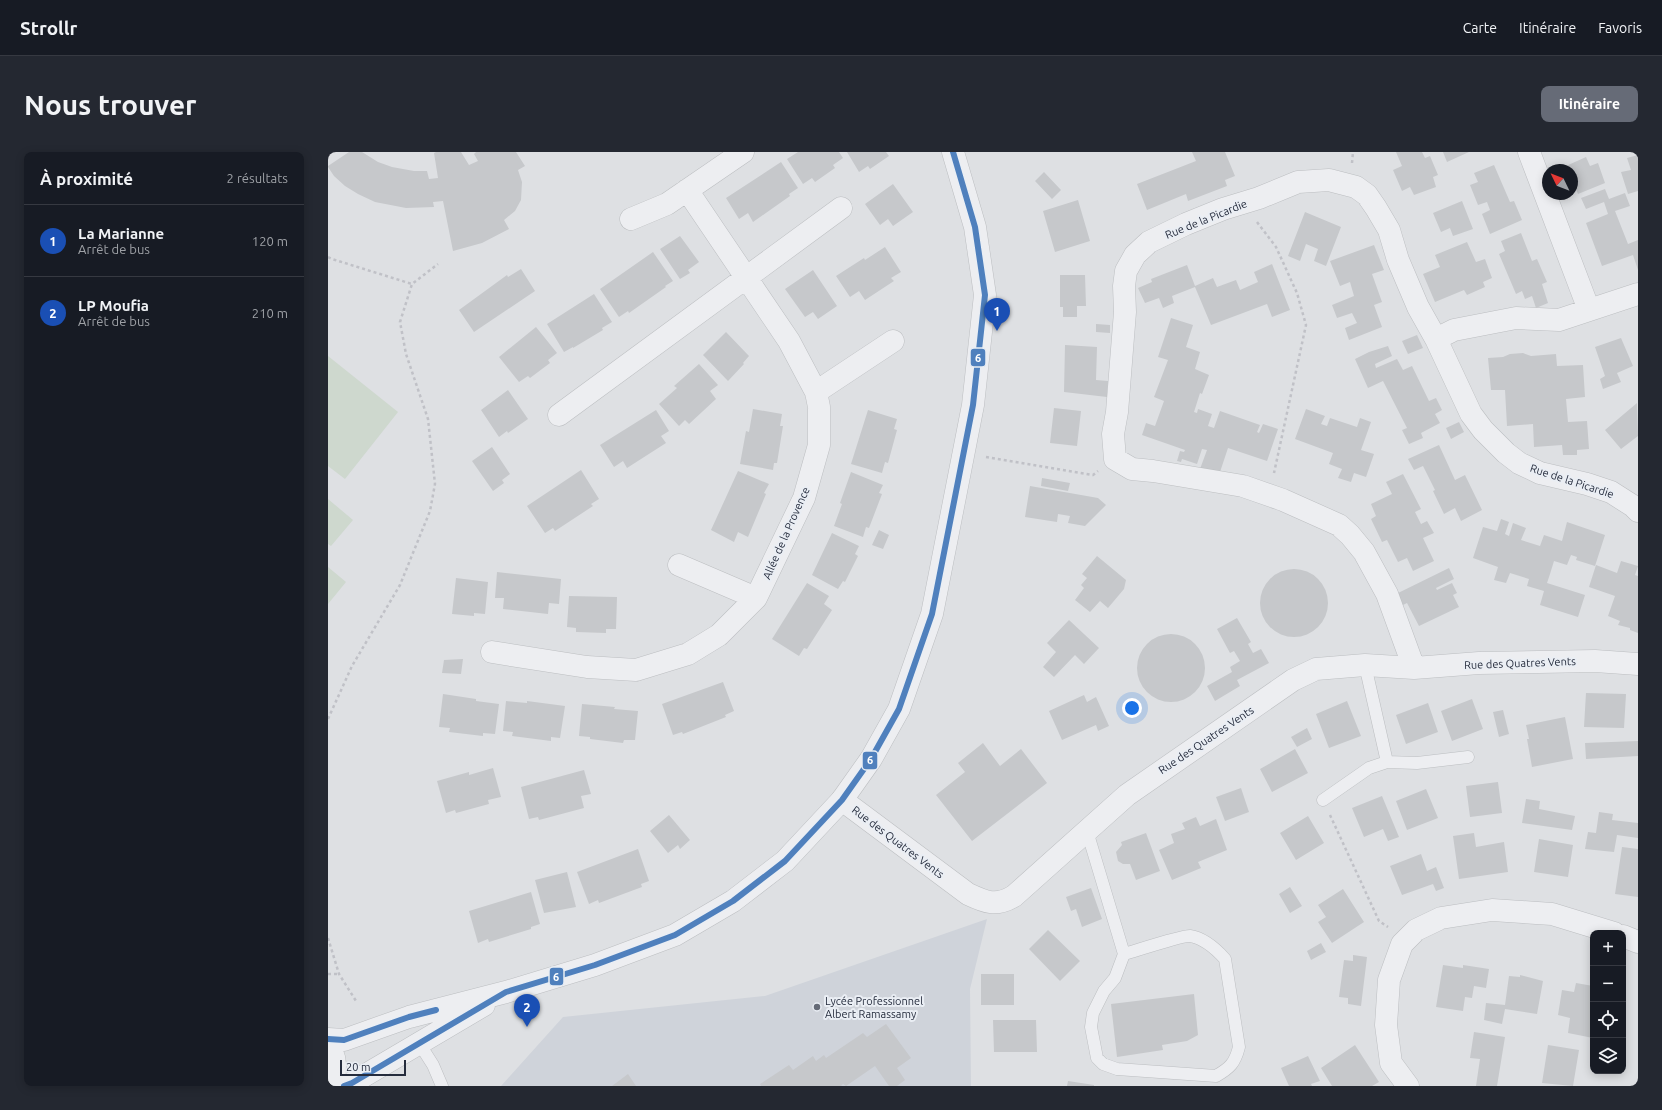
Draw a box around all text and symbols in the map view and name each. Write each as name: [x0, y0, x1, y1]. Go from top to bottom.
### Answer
text: Strollr: [20, 17, 77, 39]
text: Carte: [1463, 20, 1497, 36]
text: Itinéraire: [1519, 20, 1576, 36]
text: Favoris: [1598, 20, 1642, 36]
button: Itinéraire: [1541, 86, 1638, 122]
text: Nous trouver: [24, 89, 197, 120]
north arrow: [1542, 164, 1578, 200]
text: À proximité: [40, 169, 133, 188]
text: 2 résultats: [227, 171, 288, 185]
street label: Rue de la Picardie: [1163, 197, 1249, 241]
text: La Marianne: [78, 225, 164, 242]
text: 1: [49, 234, 57, 248]
text: 120 m: [252, 234, 288, 248]
text: Arrêt de bus: [78, 242, 150, 256]
text: LP Moufia: [78, 297, 149, 314]
pin: 1: [984, 298, 1010, 331]
text: 2: [49, 306, 57, 320]
text: 210 m: [252, 306, 288, 320]
text: Arrêt de bus: [78, 314, 150, 328]
line badge: 6: [970, 348, 986, 367]
text: 6: [975, 352, 981, 364]
street label: Rue de la Picardie: [1529, 462, 1615, 500]
street label: Allée de la Provence: [760, 485, 812, 581]
street label: Rue des Quatres Vents: [1464, 655, 1576, 671]
your location: [1122, 698, 1142, 718]
street label: Rue des Quatres Vents: [1156, 704, 1256, 776]
line badge: 6: [862, 751, 878, 770]
text: 6: [867, 754, 873, 766]
street label: Rue des Quatres Vents: [850, 804, 946, 881]
map controls: [1590, 930, 1626, 1074]
button: +: [1590, 930, 1626, 966]
button: −: [1590, 966, 1626, 1002]
line badge: 6: [549, 967, 564, 986]
text: 6: [553, 971, 559, 983]
pin: 2: [514, 994, 540, 1027]
place label: Lycée Professionnel Albert Ramassamy: [825, 995, 923, 1020]
marker: Lycée Professionnel Albert Ramassamy: [812, 1002, 822, 1012]
button: locate: [1590, 1002, 1626, 1038]
button: layers: [1590, 1038, 1626, 1074]
scale bar: [340, 1058, 406, 1077]
text: 20 m: [346, 1061, 370, 1073]

